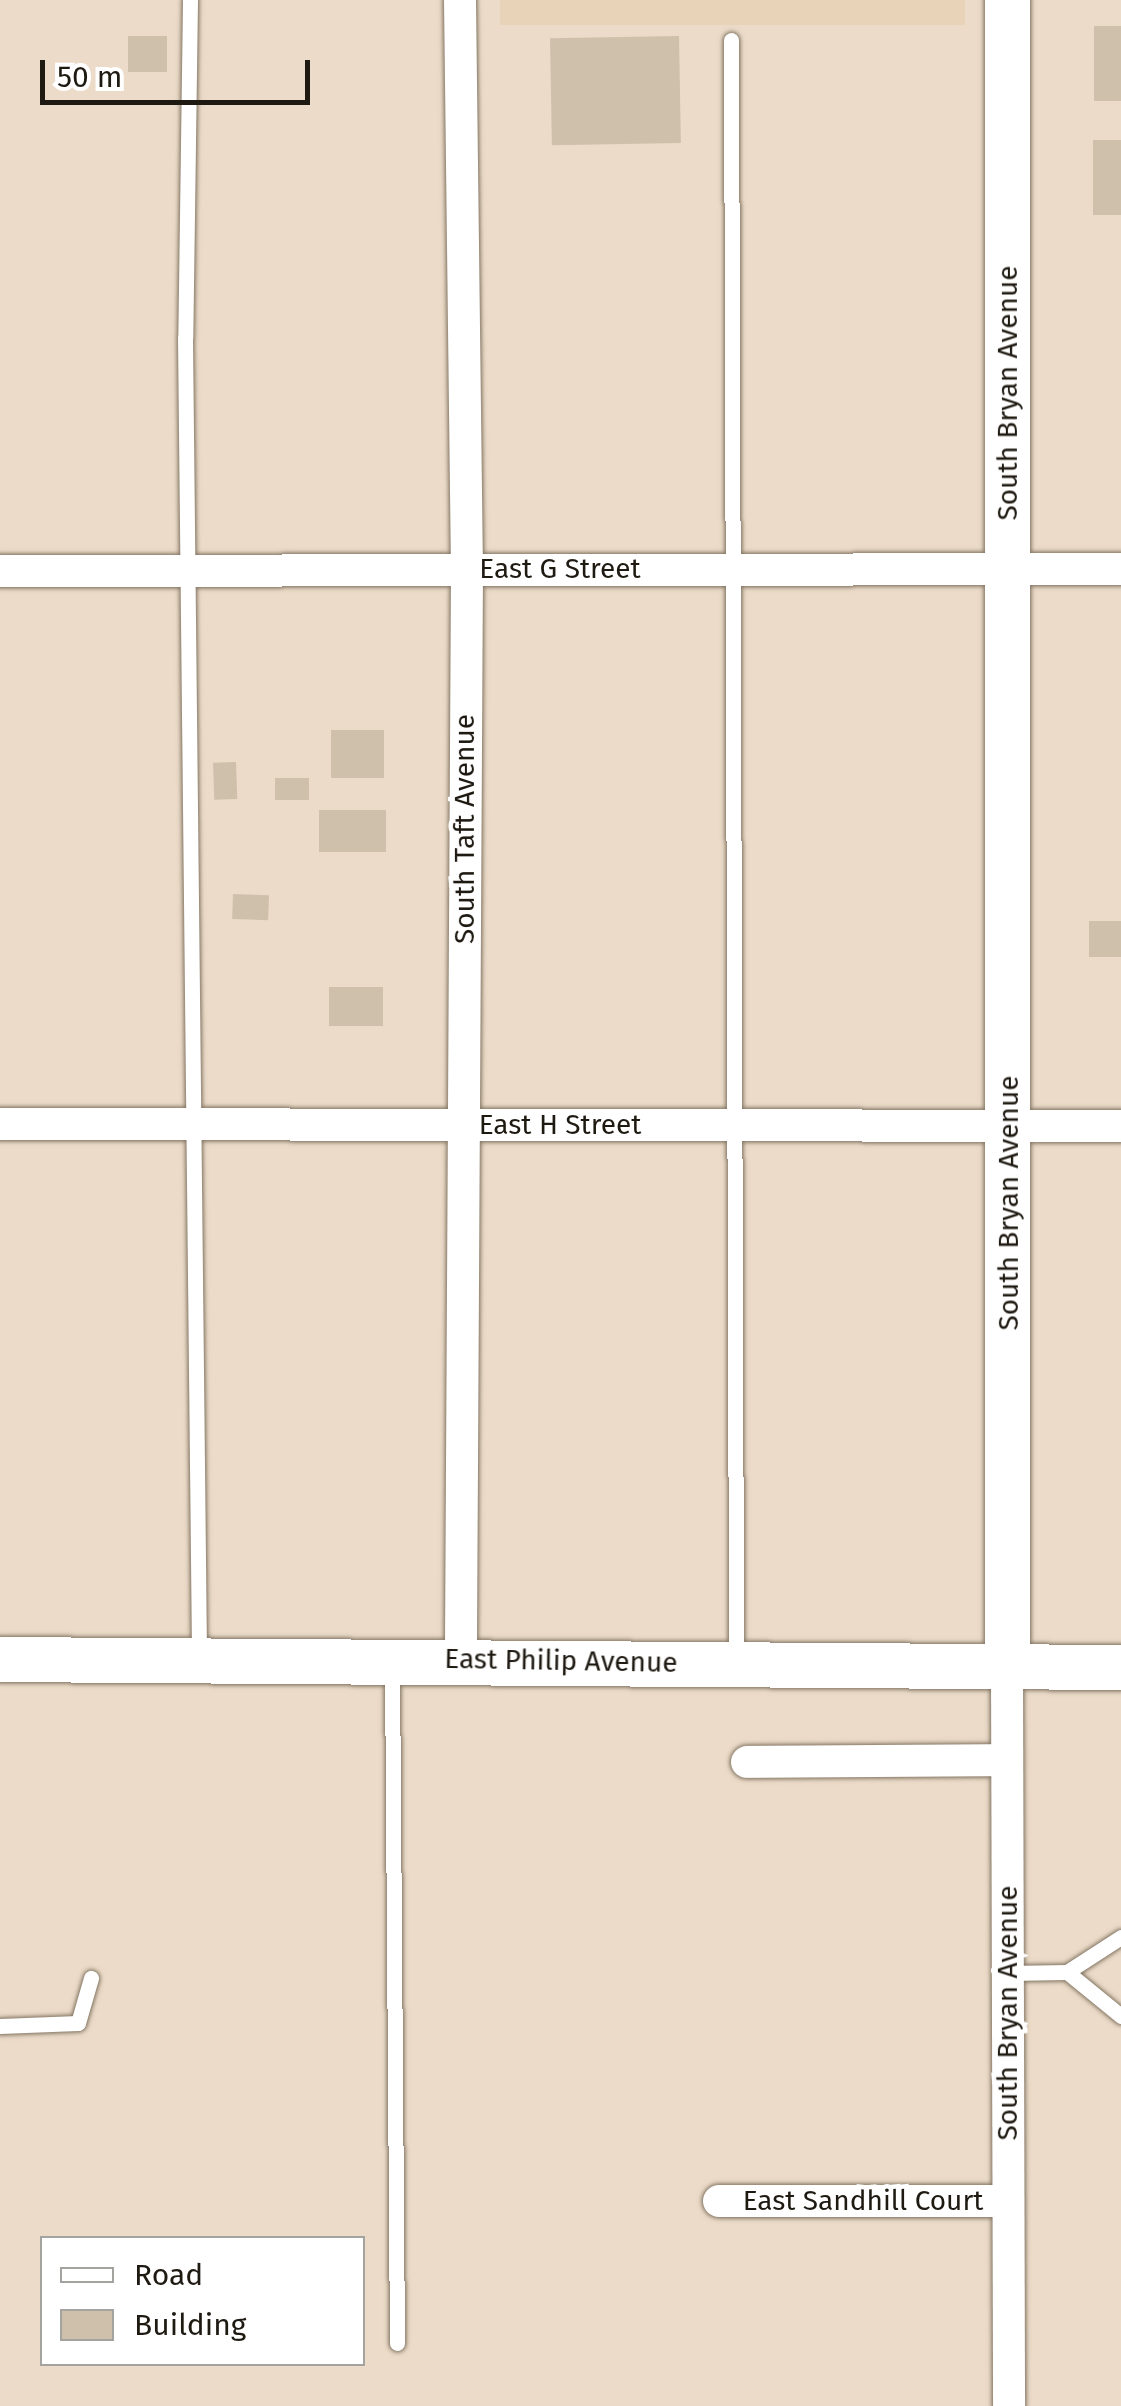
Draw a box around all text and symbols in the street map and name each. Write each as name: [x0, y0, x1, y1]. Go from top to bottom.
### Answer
scale bar: [45, 40, 315, 102]
text: 50 m: [57, 59, 122, 95]
street label: South Bryan Avenue: [991, 266, 1025, 520]
street label: East G Street: [479, 552, 641, 586]
street label: South Taft Avenue: [448, 714, 482, 944]
street label: South Bryan Avenue: [992, 1076, 1026, 1330]
street label: East H Street: [479, 1108, 641, 1142]
street label: East Philip Avenue: [444, 1642, 678, 1680]
street label: South Bryan Avenue: [991, 1886, 1025, 2140]
street label: East Sandhill Court: [743, 2184, 983, 2218]
legend: [40, 2236, 365, 2366]
text: Road: [134, 2257, 203, 2293]
text: Building: [134, 2307, 246, 2343]

